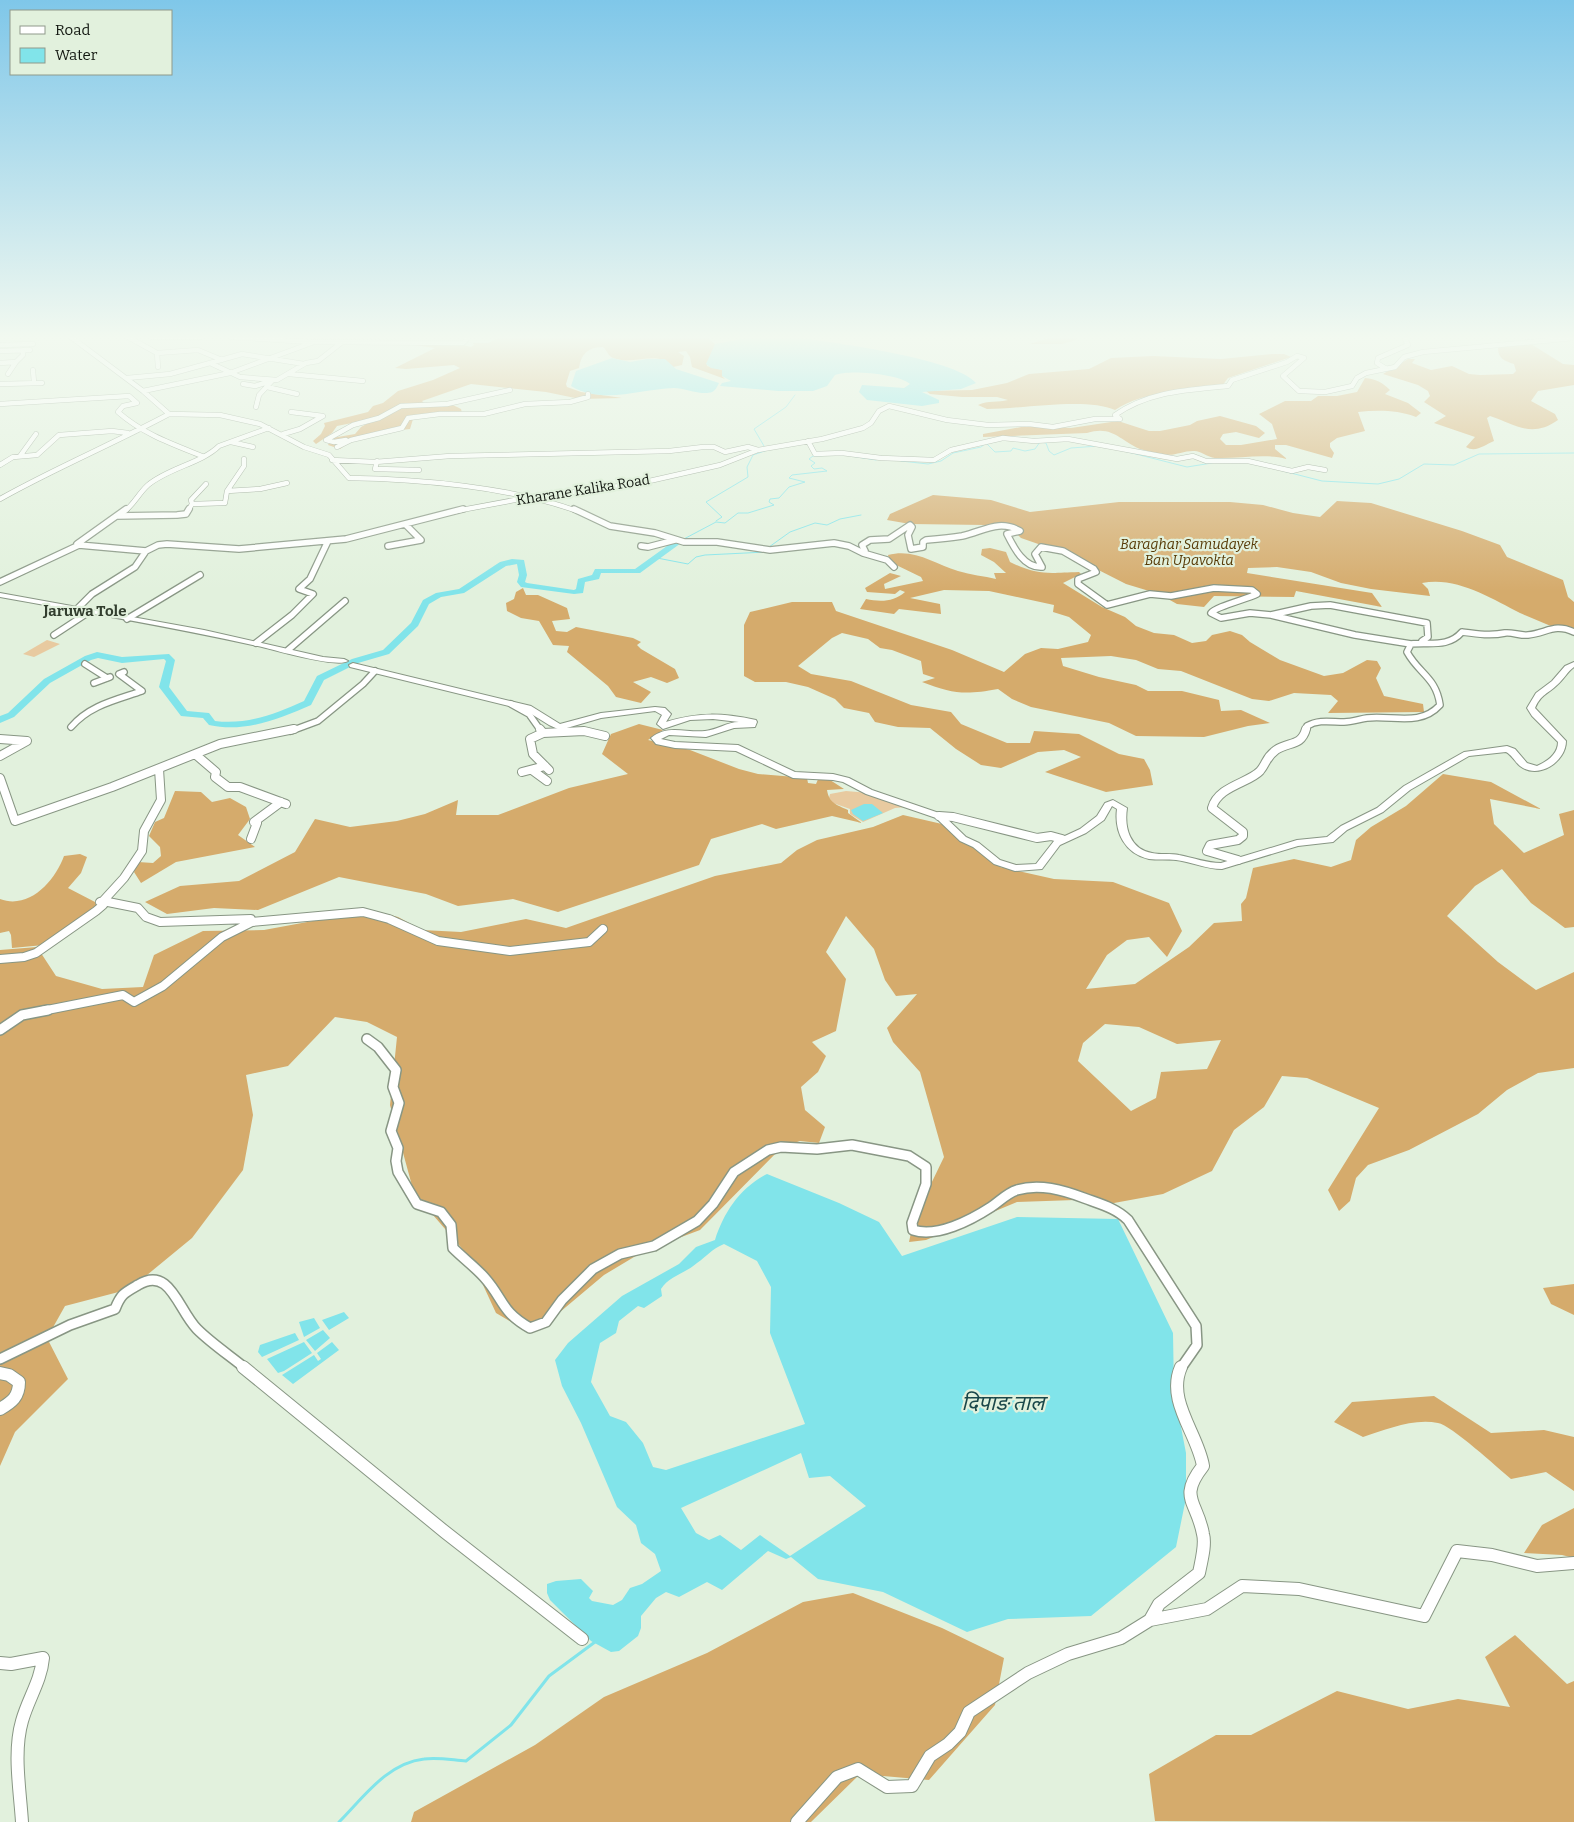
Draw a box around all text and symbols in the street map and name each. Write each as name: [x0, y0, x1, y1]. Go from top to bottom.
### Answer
legend: [10, 10, 172, 75]
text: Road: [55, 21, 90, 39]
text: Water: [55, 46, 98, 64]
street label: Kharane Kalika Road: [515, 471, 651, 509]
park label: Baraghar Samudayek Ban Upavokta: [1120, 536, 1258, 569]
district label: Jaruwa Tole: [43, 602, 126, 620]
water label: दिपाङ ताल: [961, 1390, 1048, 1416]

